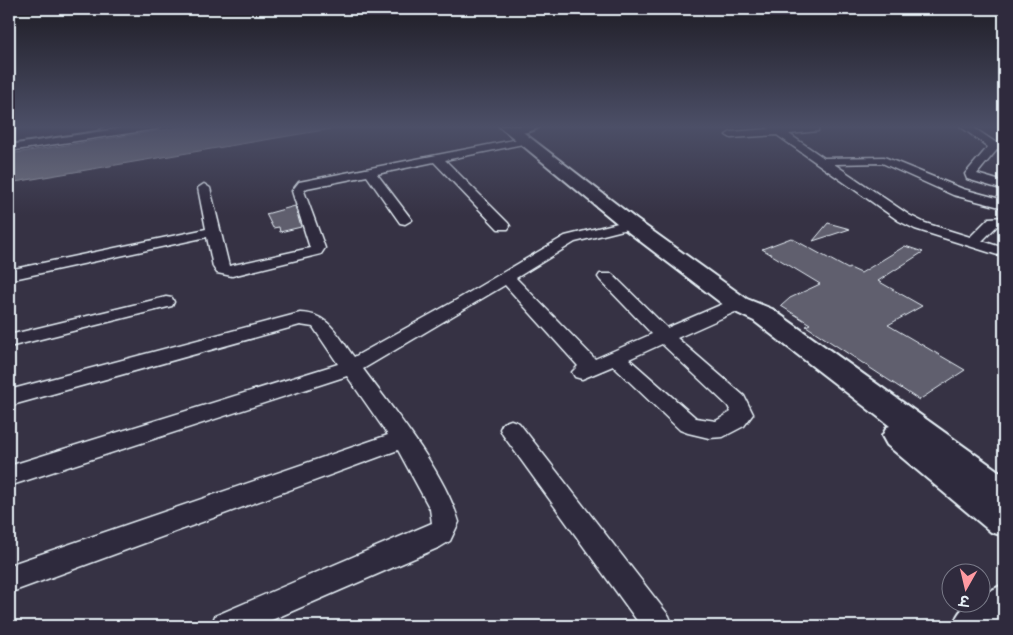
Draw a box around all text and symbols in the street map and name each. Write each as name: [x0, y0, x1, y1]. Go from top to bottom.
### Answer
north arrow: [940, 562, 990, 612]
text: उ: [957, 590, 972, 610]

